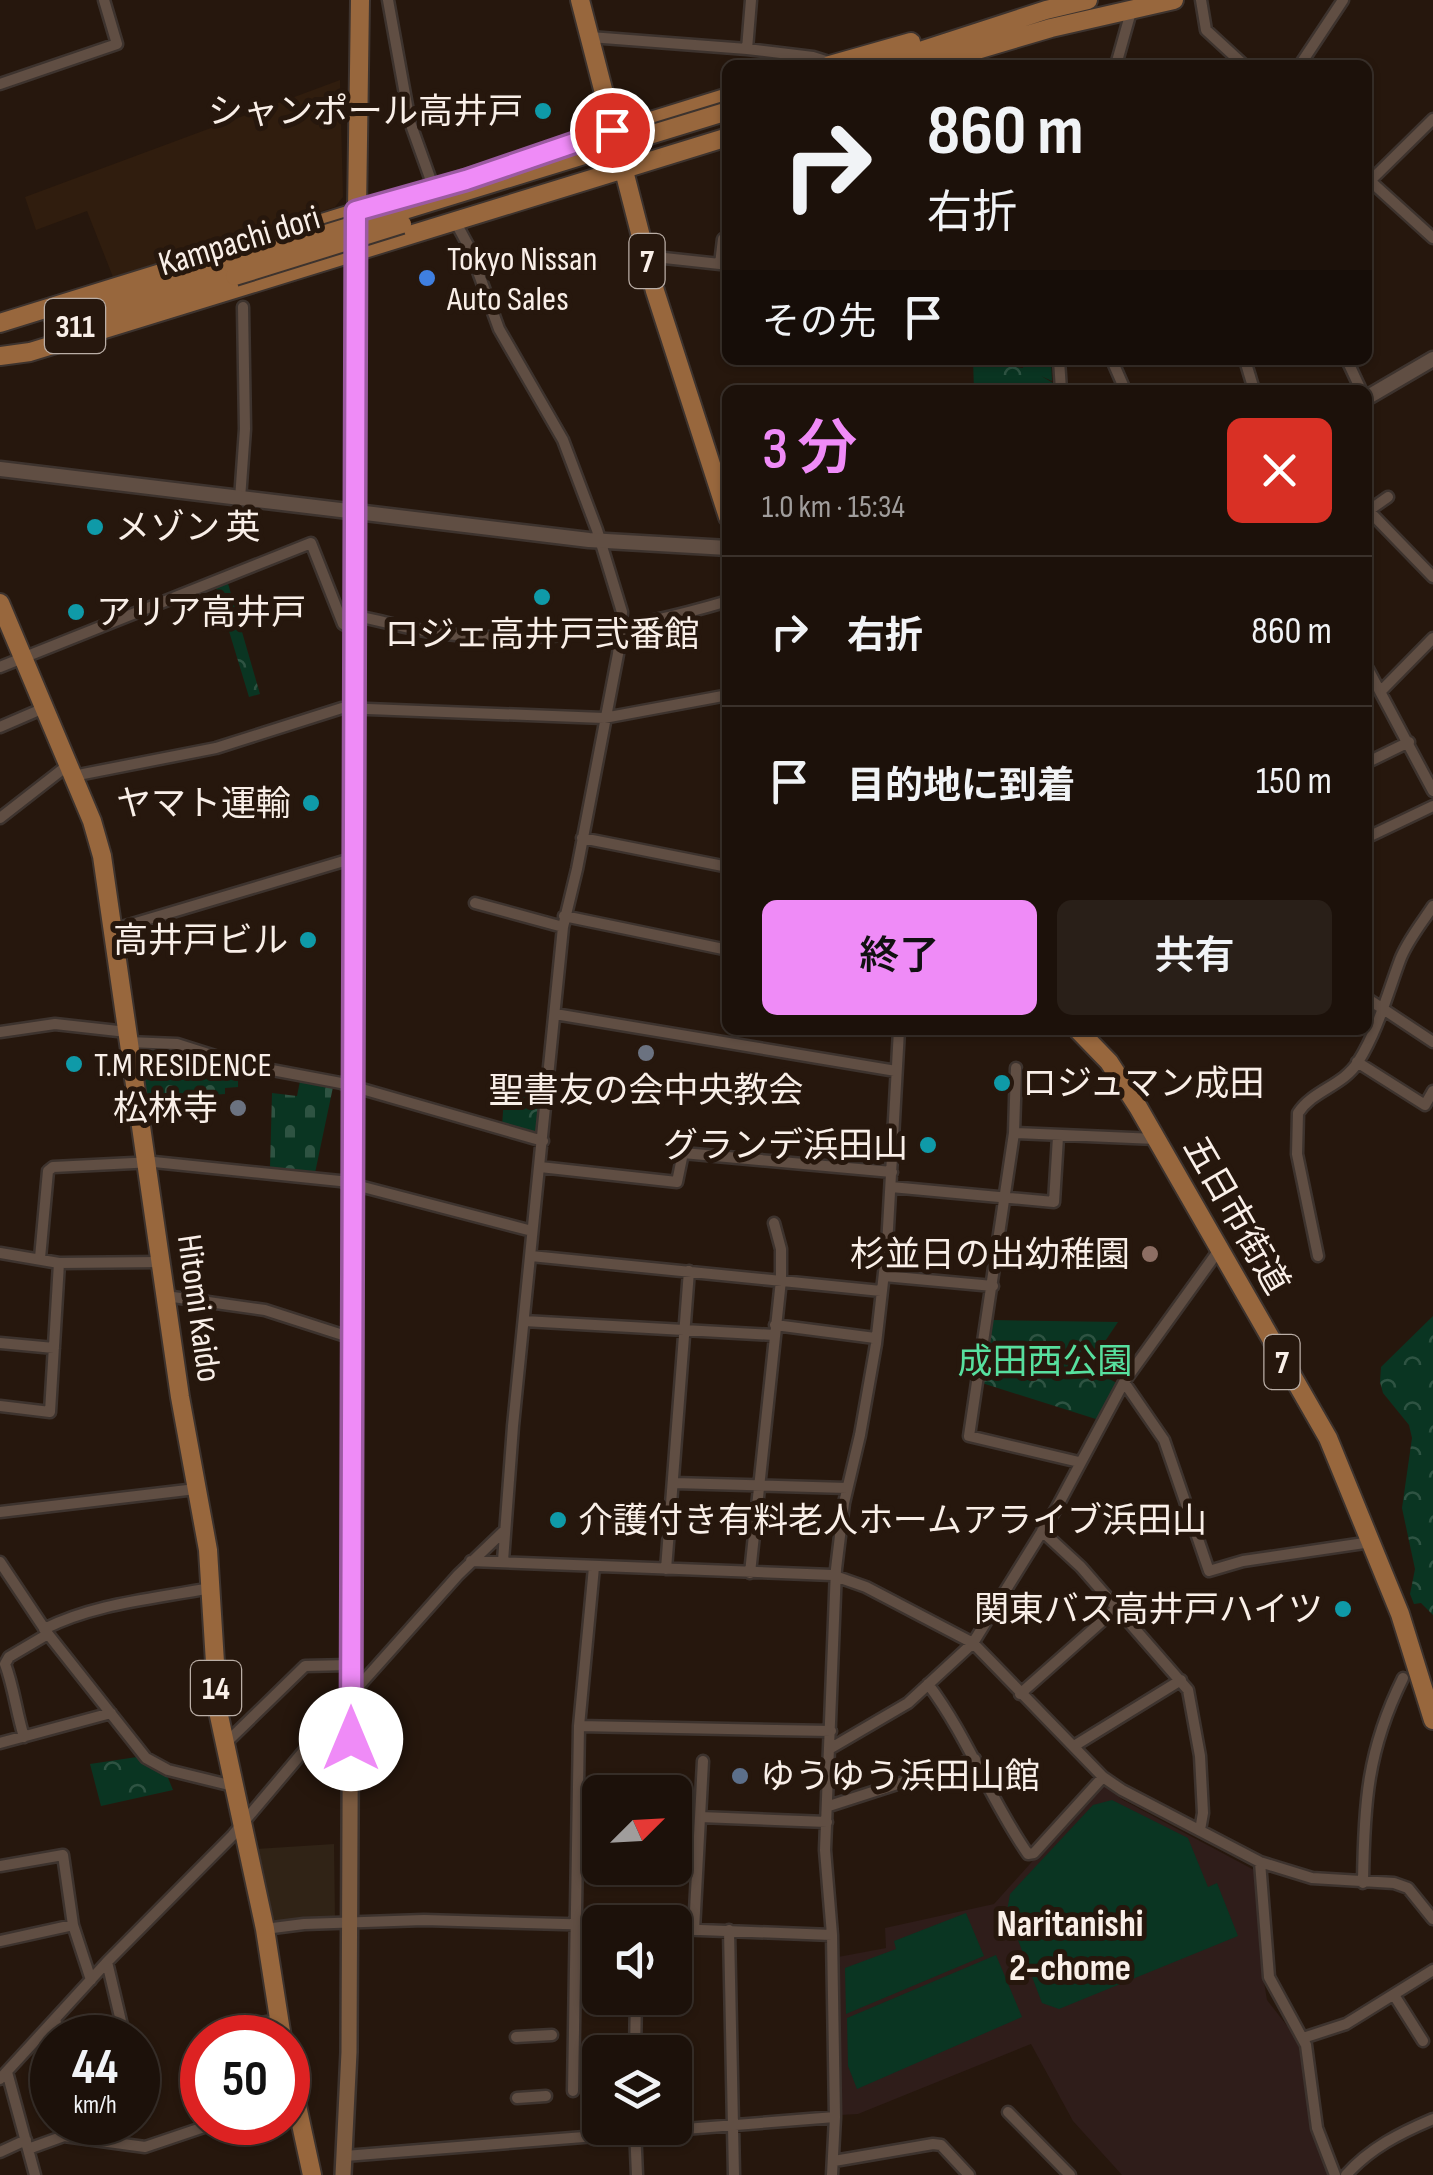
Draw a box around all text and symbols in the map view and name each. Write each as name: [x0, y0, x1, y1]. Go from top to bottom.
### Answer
pin: [570, 88, 655, 173]
text: 860 m: [927, 90, 1084, 174]
place label: シャンポール高井戸: [208, 91, 523, 134]
marker: シャンポール高井戸: [532, 100, 554, 122]
icon: right: [762, 100, 892, 230]
icon: arrive: [585, 103, 640, 158]
text: 右折: [927, 186, 1017, 241]
street label: Kampachi dori: [154, 197, 325, 286]
road number: 7: [630, 234, 664, 288]
place label: Tokyo Nissan Auto Sales: [446, 238, 598, 321]
marker: Tokyo Nissan Auto Sales: [416, 267, 438, 289]
icon: arrive: [896, 290, 951, 345]
road number: 311: [45, 299, 105, 353]
text: その先: [762, 300, 876, 345]
text: 3 分: [762, 414, 858, 486]
button: close: [1227, 418, 1332, 523]
text: 1.0 km · 15:34: [762, 488, 905, 527]
place label: メゾン 英: [115, 507, 261, 550]
marker: メゾン 英: [84, 516, 106, 538]
marker: ロジェ高井戸弐番館: [531, 586, 553, 608]
place label: アリア高井戸: [96, 592, 306, 635]
marker: アリア高井戸: [65, 601, 87, 623]
icon: right: [762, 604, 817, 659]
text: 860 m: [1251, 609, 1332, 654]
place label: ロジェ高井戸弐番館: [384, 614, 700, 657]
text: 右折: [847, 614, 923, 659]
icon: arrive: [762, 754, 817, 809]
text: 150 m: [1256, 759, 1332, 804]
text: 目的地に到着: [847, 764, 1075, 809]
place label: ヤマト運輸: [116, 783, 291, 826]
marker: ヤマト運輸: [300, 792, 322, 814]
button: 終了: [762, 900, 1037, 1015]
button: 共有: [1057, 900, 1332, 1015]
place label: 高井戸ビル: [113, 920, 288, 963]
marker: 高井戸ビル: [297, 929, 319, 951]
marker: 聖書友の会中央教会: [635, 1042, 657, 1064]
place label: T.M RESIDENCE: [94, 1044, 272, 1087]
marker: T.M RESIDENCE: [63, 1053, 85, 1075]
place label: ロジュマン成田: [1022, 1063, 1265, 1106]
place label: 聖書友の会中央教会: [488, 1070, 804, 1113]
marker: ロジュマン成田: [991, 1072, 1013, 1094]
place label: 松林寺: [113, 1088, 218, 1131]
marker: 松林寺: [227, 1097, 249, 1119]
place label: グランデ浜田山: [663, 1125, 908, 1168]
street label: 五日市街道: [1173, 1129, 1298, 1302]
marker: グランデ浜田山: [917, 1134, 939, 1156]
street label: Hitomi Kaido: [167, 1232, 230, 1385]
place label: 杉並日の出幼稚園: [850, 1234, 1130, 1277]
marker: 杉並日の出幼稚園: [1139, 1243, 1161, 1265]
road number: 7: [1264, 1335, 1300, 1389]
park label: 成田西公園: [957, 1341, 1133, 1384]
place label: 介護付き有料老人ホームアライブ浜田山: [578, 1500, 1207, 1543]
marker: 介護付き有料老人ホームアライブ浜田山: [547, 1509, 569, 1531]
place label: 関東バス高井戸ハイツ: [974, 1589, 1323, 1632]
marker: 関東バス高井戸ハイツ: [1332, 1598, 1354, 1620]
road number: 14: [191, 1661, 241, 1715]
position arrow: [299, 1687, 403, 1791]
place label: ゆうゆう浜田山館: [760, 1756, 1040, 1799]
marker: ゆうゆう浜田山館: [729, 1765, 751, 1787]
north arrow: [582, 1775, 692, 1885]
map controls: [582, 1775, 692, 2145]
district label: Naritanishi 2-chome: [996, 1902, 1144, 1991]
button: sound: [582, 1905, 692, 2015]
speed limit sign: 50: [180, 2015, 310, 2145]
button: layers: [582, 2035, 692, 2145]
text: 44: [72, 2038, 118, 2098]
text: km/h: [73, 2090, 117, 2121]

